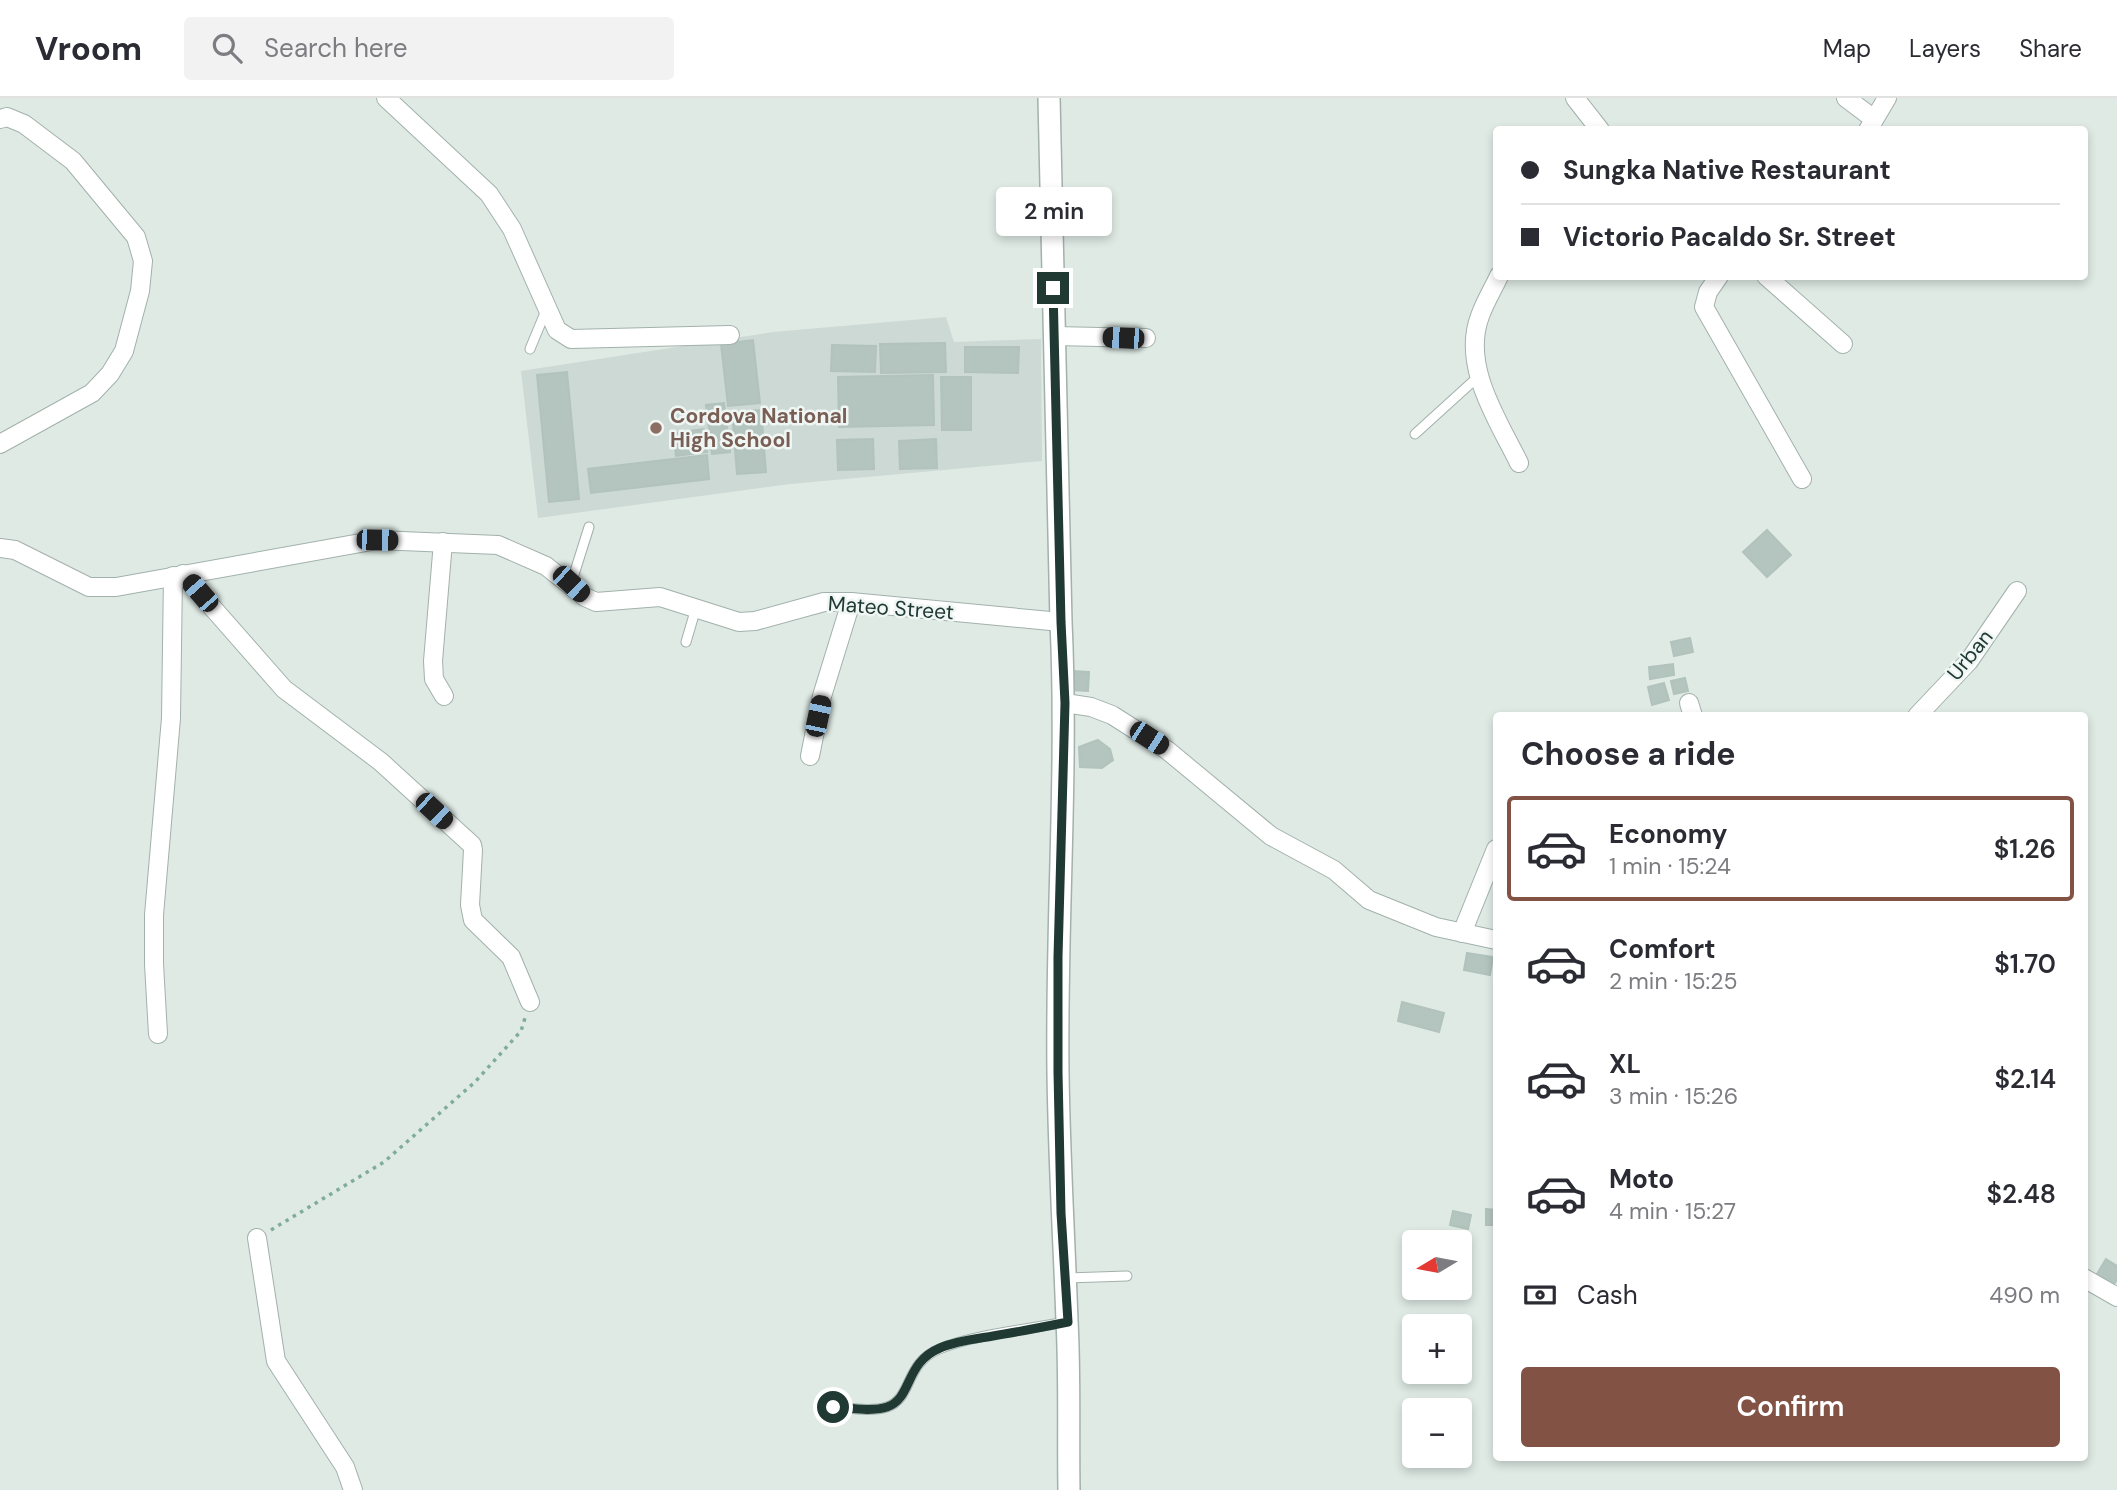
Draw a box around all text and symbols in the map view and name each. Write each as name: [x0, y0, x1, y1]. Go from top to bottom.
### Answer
search box: [184, 17, 674, 80]
text: Vroom: [35, 27, 142, 70]
icon: search: [208, 29, 246, 67]
text: Search here: [264, 31, 408, 65]
text: Map: [1823, 33, 1871, 64]
text: Layers: [1909, 33, 1981, 64]
text: Share: [2019, 33, 2082, 64]
text: Sungka Native Restaurant: [1563, 153, 1891, 187]
callout: 2 min: [995, 186, 1111, 236]
text: 2 min: [1024, 196, 1084, 226]
text: Victorio Pacaldo Sr. Street: [1563, 220, 1896, 254]
route end: [1037, 272, 1069, 304]
car: [1102, 327, 1145, 349]
place label: Cordova National High School: [670, 402, 847, 454]
marker: Cordova National High School: [648, 420, 664, 436]
car: [356, 529, 399, 551]
car: [549, 562, 594, 606]
car: [179, 570, 222, 616]
street label: Mateo Street: [827, 590, 955, 626]
street label: Urban: [1941, 624, 1999, 686]
car: [804, 693, 833, 739]
car: [1126, 718, 1173, 758]
text: Choose a ride: [1521, 733, 1736, 775]
car: [412, 789, 457, 833]
icon: car: [1525, 817, 1588, 880]
text: Economy: [1609, 817, 1727, 851]
text: $1.26: [1994, 832, 2056, 866]
text: 1 min · 15:24: [1609, 851, 1731, 881]
icon: car: [1525, 932, 1588, 995]
text: Comfort: [1609, 932, 1715, 966]
text: $1.70: [1994, 947, 2056, 981]
text: 2 min · 15:25: [1609, 966, 1738, 996]
icon: car: [1525, 1047, 1588, 1110]
text: XL: [1609, 1047, 1641, 1081]
text: $2.14: [1994, 1062, 2056, 1096]
text: 3 min · 15:26: [1609, 1081, 1738, 1111]
icon: car: [1525, 1162, 1588, 1225]
text: Moto: [1609, 1162, 1674, 1196]
text: $2.48: [1987, 1177, 2056, 1211]
text: 4 min · 15:27: [1609, 1196, 1736, 1226]
north arrow: [1402, 1230, 1472, 1300]
map controls: [1402, 1230, 1472, 1468]
icon: cash: [1521, 1276, 1559, 1314]
text: Cash: [1577, 1278, 1638, 1312]
text: 490 m: [1989, 1280, 2060, 1310]
button: +: [1402, 1314, 1472, 1384]
button: Confirm: [1521, 1367, 2060, 1447]
route start: [817, 1391, 849, 1423]
button: −: [1402, 1398, 1472, 1468]

